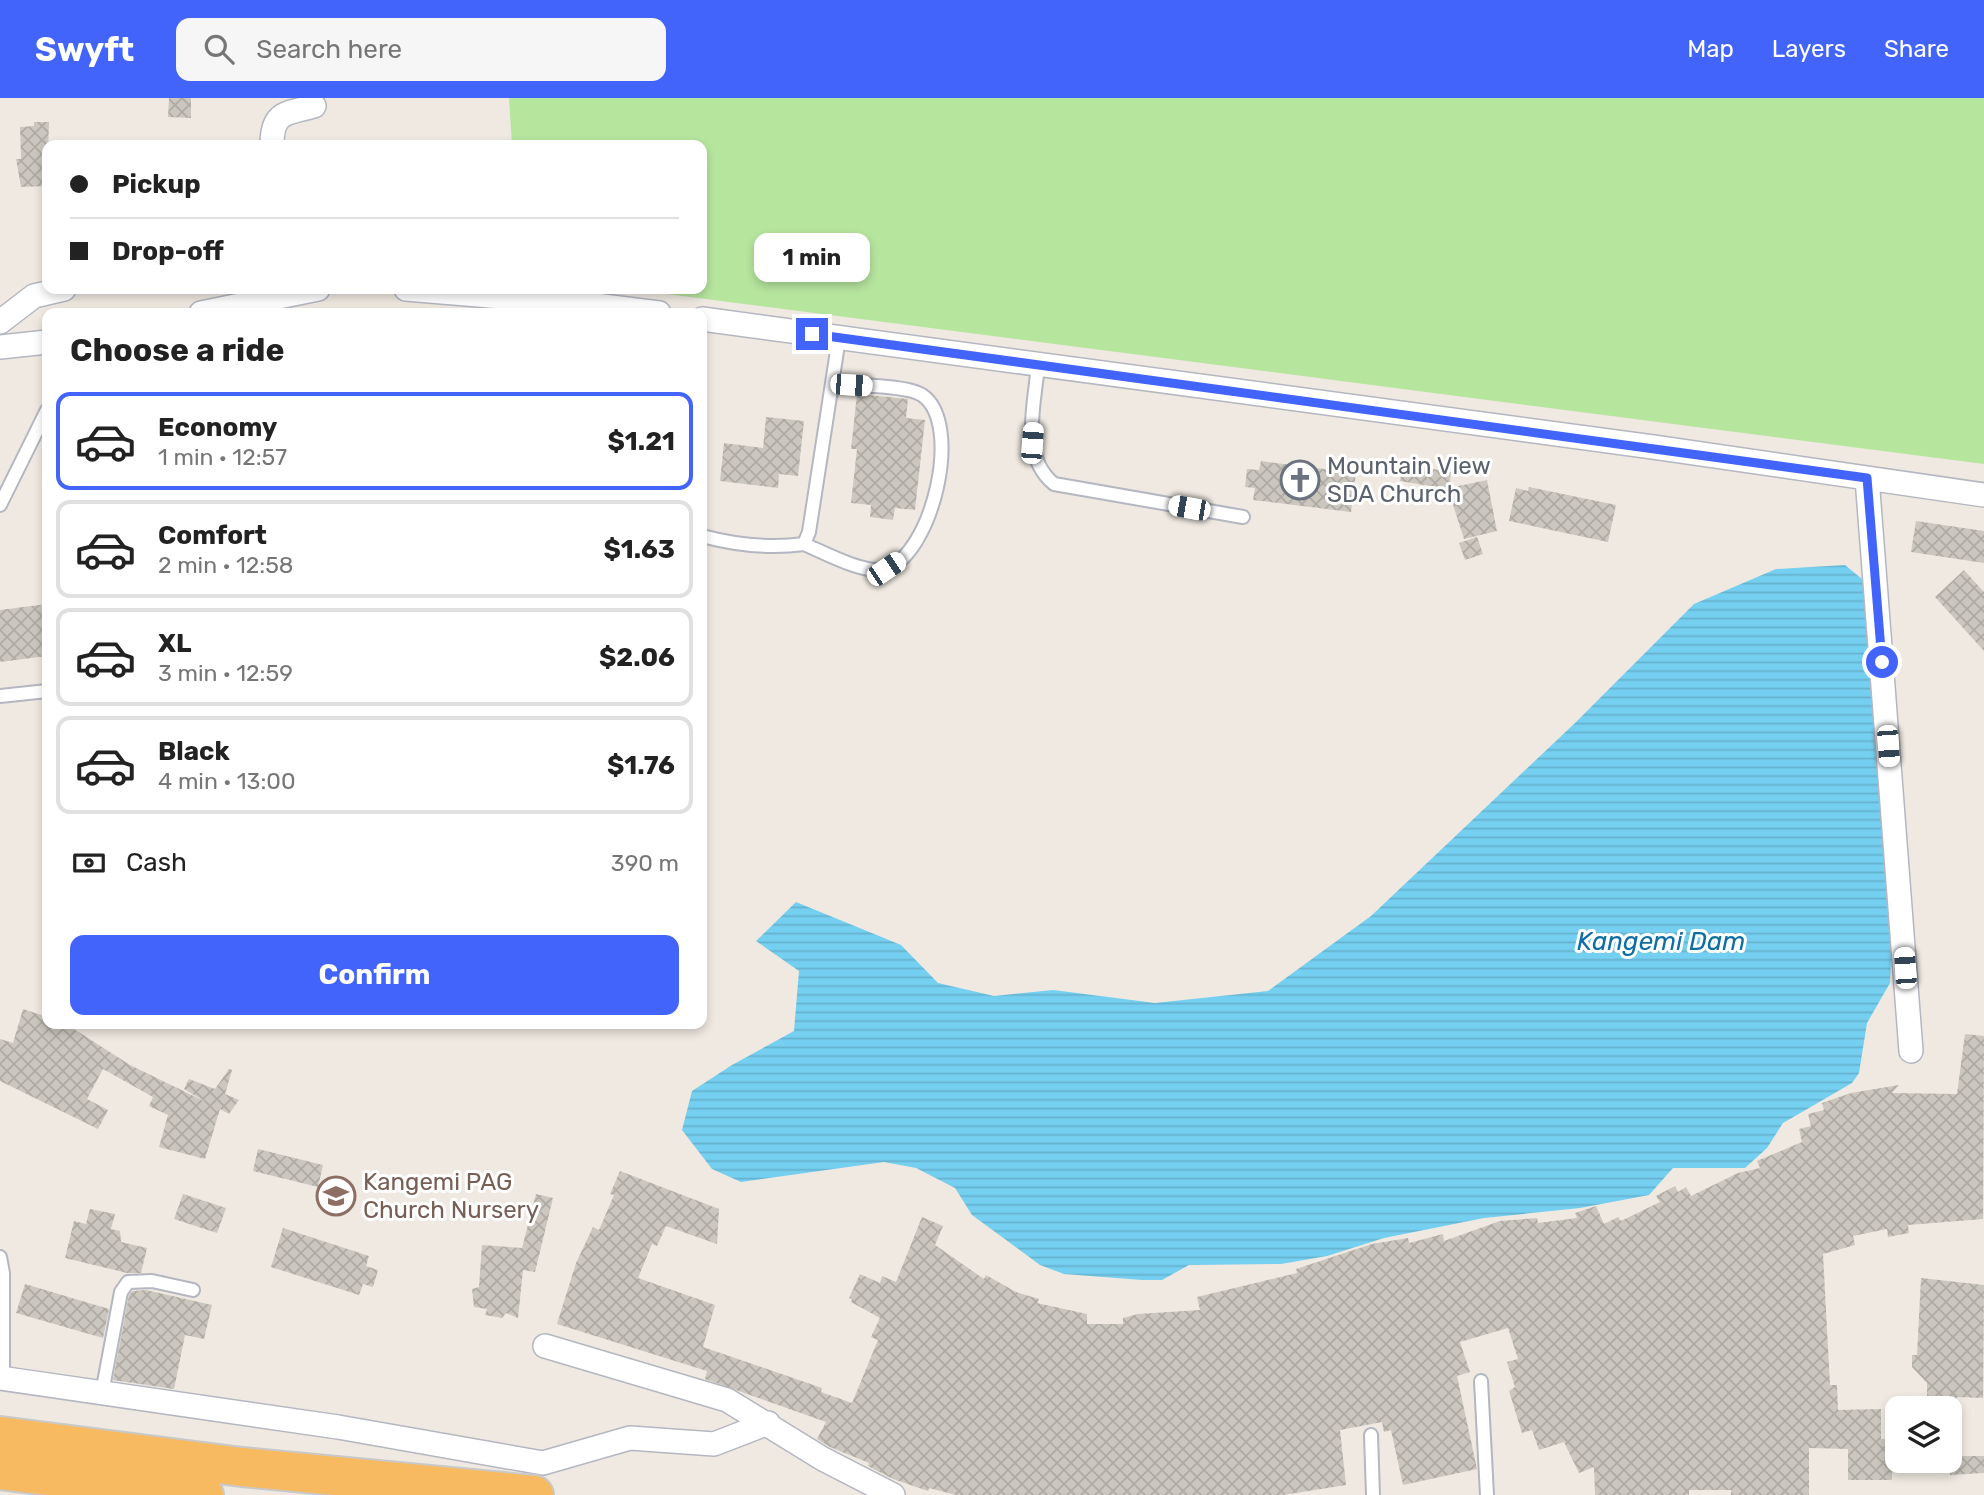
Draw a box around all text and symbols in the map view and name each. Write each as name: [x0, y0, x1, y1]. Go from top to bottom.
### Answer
search box: [176, 18, 666, 81]
text: Swyft: [35, 30, 134, 69]
icon: search: [200, 30, 238, 68]
text: Search here: [256, 34, 402, 65]
text: Map: [1687, 35, 1734, 63]
text: Layers: [1772, 35, 1846, 63]
text: Share: [1884, 35, 1949, 63]
text: Pickup: [112, 169, 201, 200]
callout: 1 min: [754, 232, 870, 282]
text: Drop-off: [112, 236, 224, 267]
text: 1 min: [783, 243, 841, 271]
route end: [796, 318, 828, 350]
text: Choose a ride: [70, 331, 284, 369]
car: [830, 373, 873, 397]
icon: car: [74, 410, 137, 473]
text: Economy: [158, 412, 277, 443]
car: [1021, 421, 1044, 465]
text: $1.21: [608, 426, 675, 457]
text: 1 min · 12:57: [158, 443, 287, 471]
place label: Mountain View SDA Church: [1327, 452, 1491, 508]
church icon: Mountain View SDA Church: [1279, 459, 1321, 501]
car: [1167, 494, 1212, 522]
icon: car: [74, 518, 137, 581]
text: Comfort: [158, 520, 267, 551]
text: $1.63: [603, 534, 675, 565]
car: [863, 549, 910, 589]
text: 2 min · 12:58: [158, 551, 293, 579]
icon: car: [74, 626, 137, 689]
text: XL: [158, 628, 191, 659]
text: $2.06: [599, 642, 675, 673]
route start: [1866, 646, 1898, 678]
text: 3 min · 12:59: [158, 659, 293, 687]
car: [1877, 724, 1900, 768]
icon: car: [74, 734, 137, 797]
text: Black: [158, 736, 230, 767]
text: $1.76: [607, 750, 675, 781]
text: 4 min · 13:00: [158, 767, 296, 795]
icon: cash: [70, 844, 108, 882]
text: Cash: [126, 847, 187, 878]
text: 390 m: [611, 849, 679, 877]
water label: Kangemi Dam: [1577, 926, 1745, 957]
button: Confirm: [70, 935, 679, 1015]
car: [1894, 946, 1917, 990]
place label: Kangemi PAG Church Nursery: [363, 1168, 539, 1224]
school or university icon: Kangemi PAG Church Nursery: [315, 1175, 357, 1217]
map controls: [1885, 1396, 1962, 1473]
button: layers: [1885, 1396, 1962, 1473]

